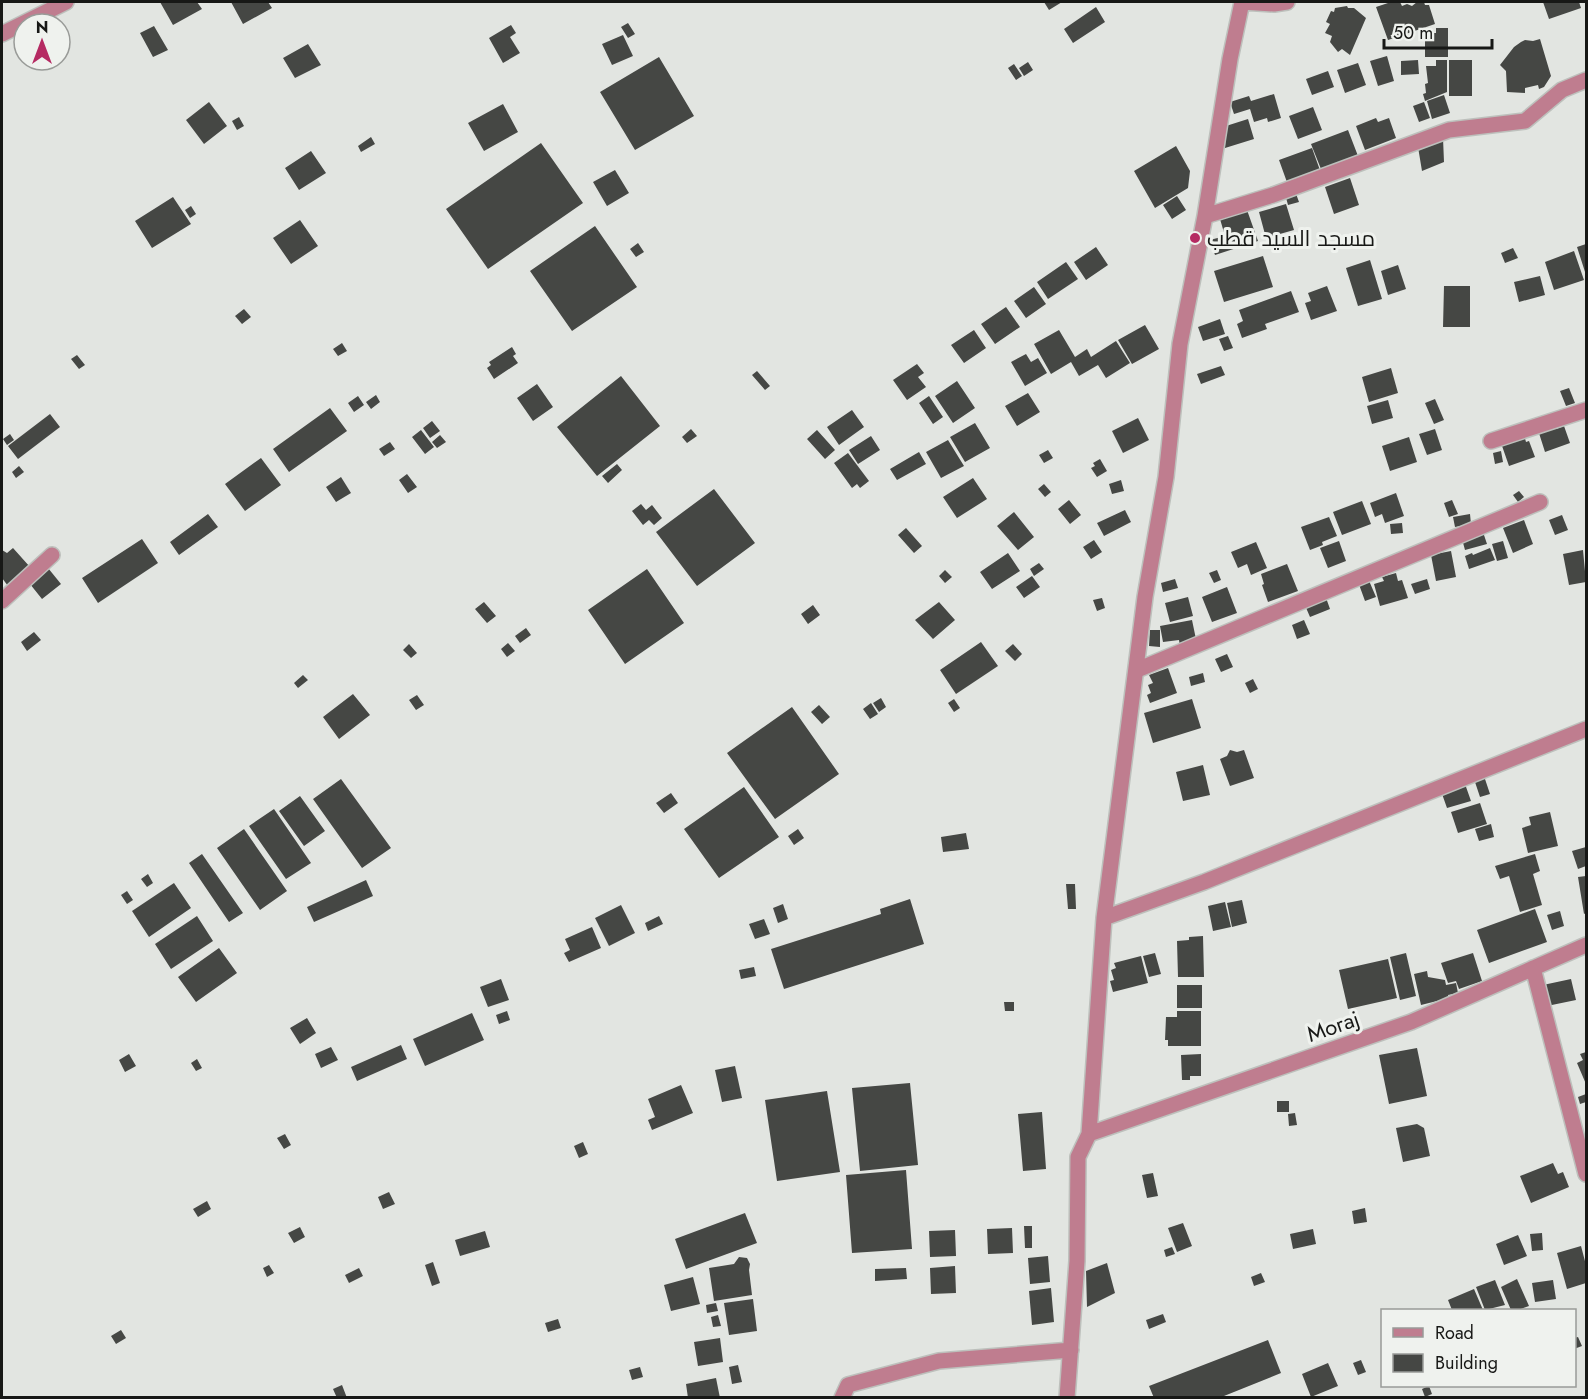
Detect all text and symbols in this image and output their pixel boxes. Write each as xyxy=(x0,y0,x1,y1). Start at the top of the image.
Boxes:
north arrow xyxy=(12,12,72,72)
scale bar xyxy=(1384,12,1492,50)
text: N xyxy=(36,16,48,39)
text: 50 m xyxy=(1393,20,1433,46)
place label: مسجد السيد قطب xyxy=(1207,222,1375,254)
marker: مسجد السيد قطب xyxy=(1188,231,1202,245)
street label: Moraj xyxy=(1303,1002,1363,1050)
legend xyxy=(1381,1309,1576,1387)
text: Road xyxy=(1435,1320,1474,1346)
text: Building xyxy=(1435,1350,1498,1376)

